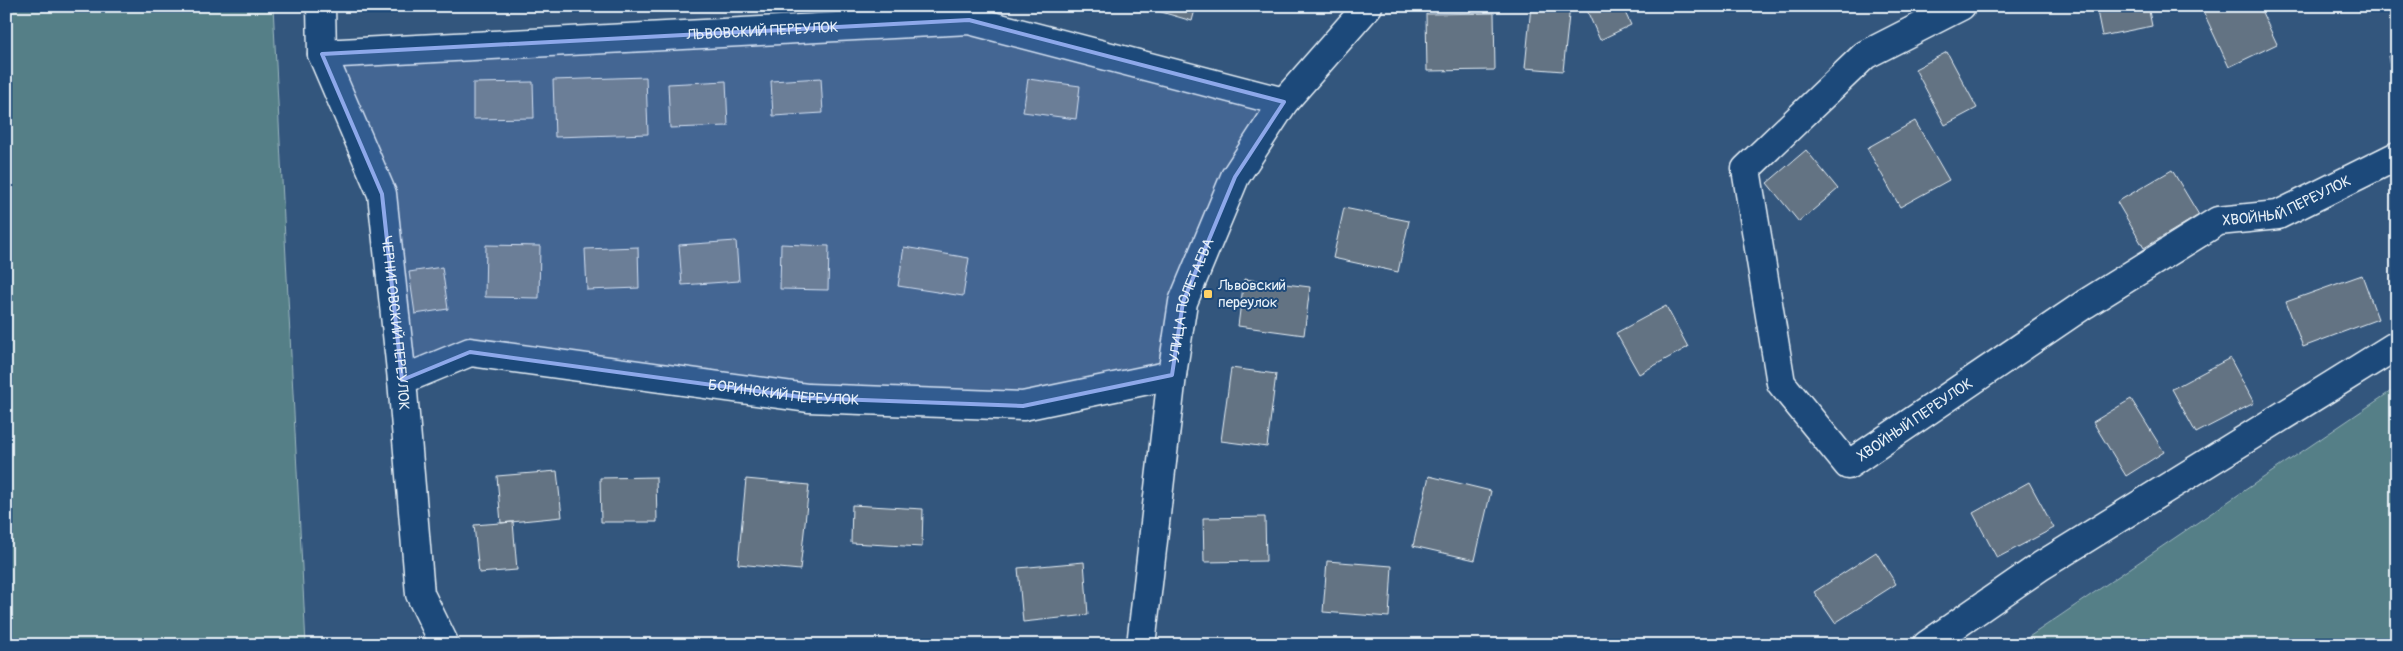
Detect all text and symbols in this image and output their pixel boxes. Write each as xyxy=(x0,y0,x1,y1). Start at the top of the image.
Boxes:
street label: ЛЬВОВСКИЙ ПЕРЕУЛОК xyxy=(685,17,839,44)
street label: ХВОЙНЫЙ ПЕРЕУЛОК xyxy=(2221,171,2354,230)
street label: ЧЕРНИГОВСКИЙ ПЕРЕУЛОК xyxy=(377,235,414,411)
street label: УЛИЦА ПОЛЕТАЕВА xyxy=(1164,235,1218,364)
place label: Львовский переулок xyxy=(1217,276,1286,312)
marker: Львовский переулок xyxy=(1202,288,1214,300)
street label: ХВОЙНЫЙ ПЕРЕУЛОК xyxy=(1853,374,1976,466)
street label: БОРИНСКИЙ ПЕРЕУЛОК xyxy=(707,375,860,409)

